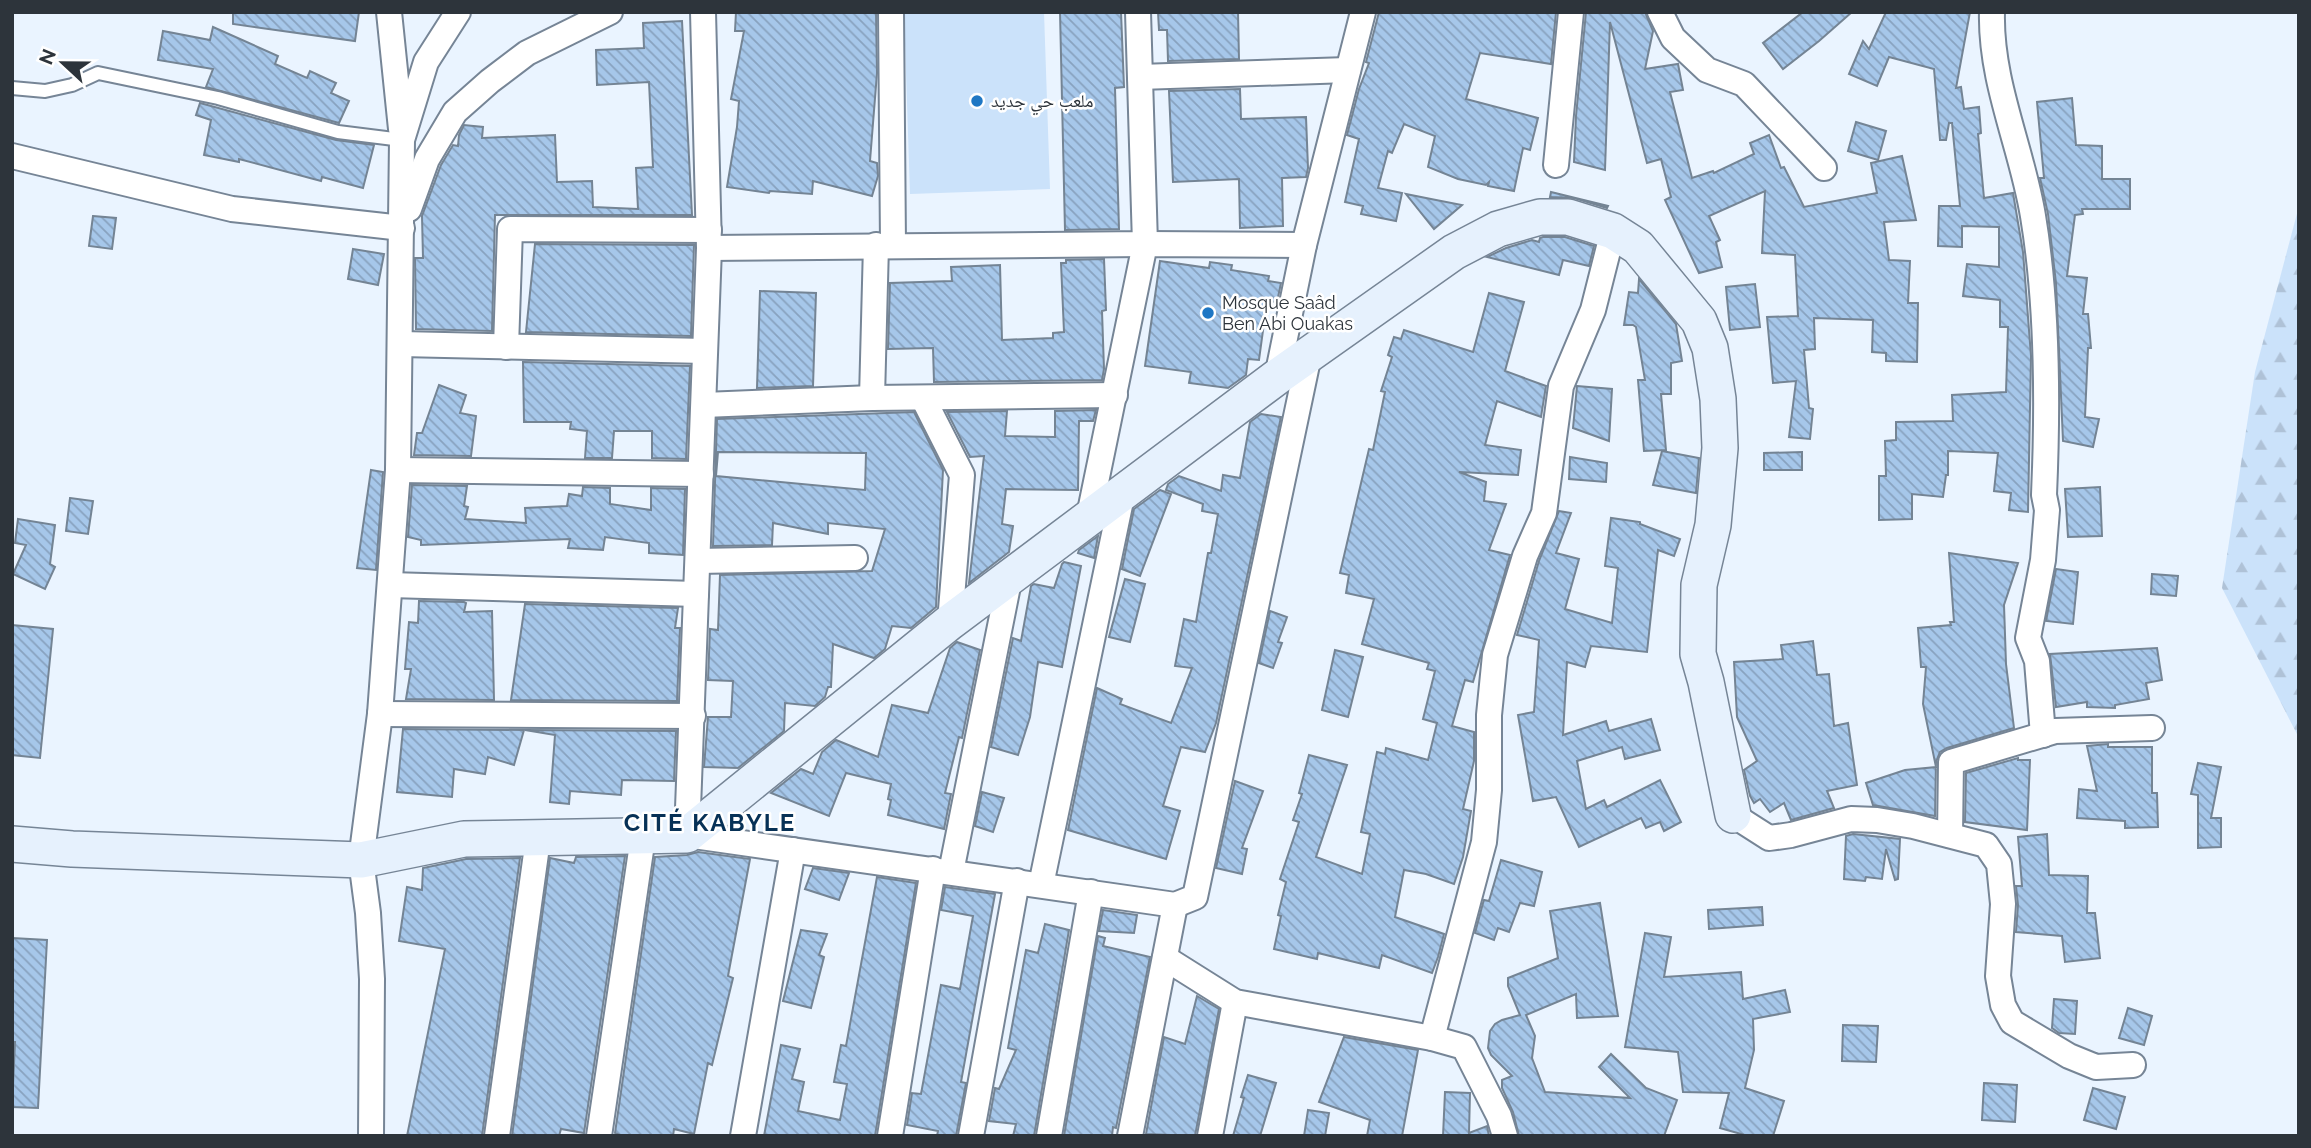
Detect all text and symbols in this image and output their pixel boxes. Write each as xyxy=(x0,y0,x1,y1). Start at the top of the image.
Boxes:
north arrow xyxy=(28,28,98,98)
text: N xyxy=(34,46,60,67)
place label: ملعب حي جديد xyxy=(991,90,1093,116)
marker: ملعب حي جديد xyxy=(969,93,985,109)
place label: Mosque Saâd Ben Abi Ouakas xyxy=(1222,292,1353,334)
marker: Mosque Saâd Ben Abi Ouakas xyxy=(1200,305,1216,321)
district label: CITÉ KABYLE xyxy=(624,808,796,837)

